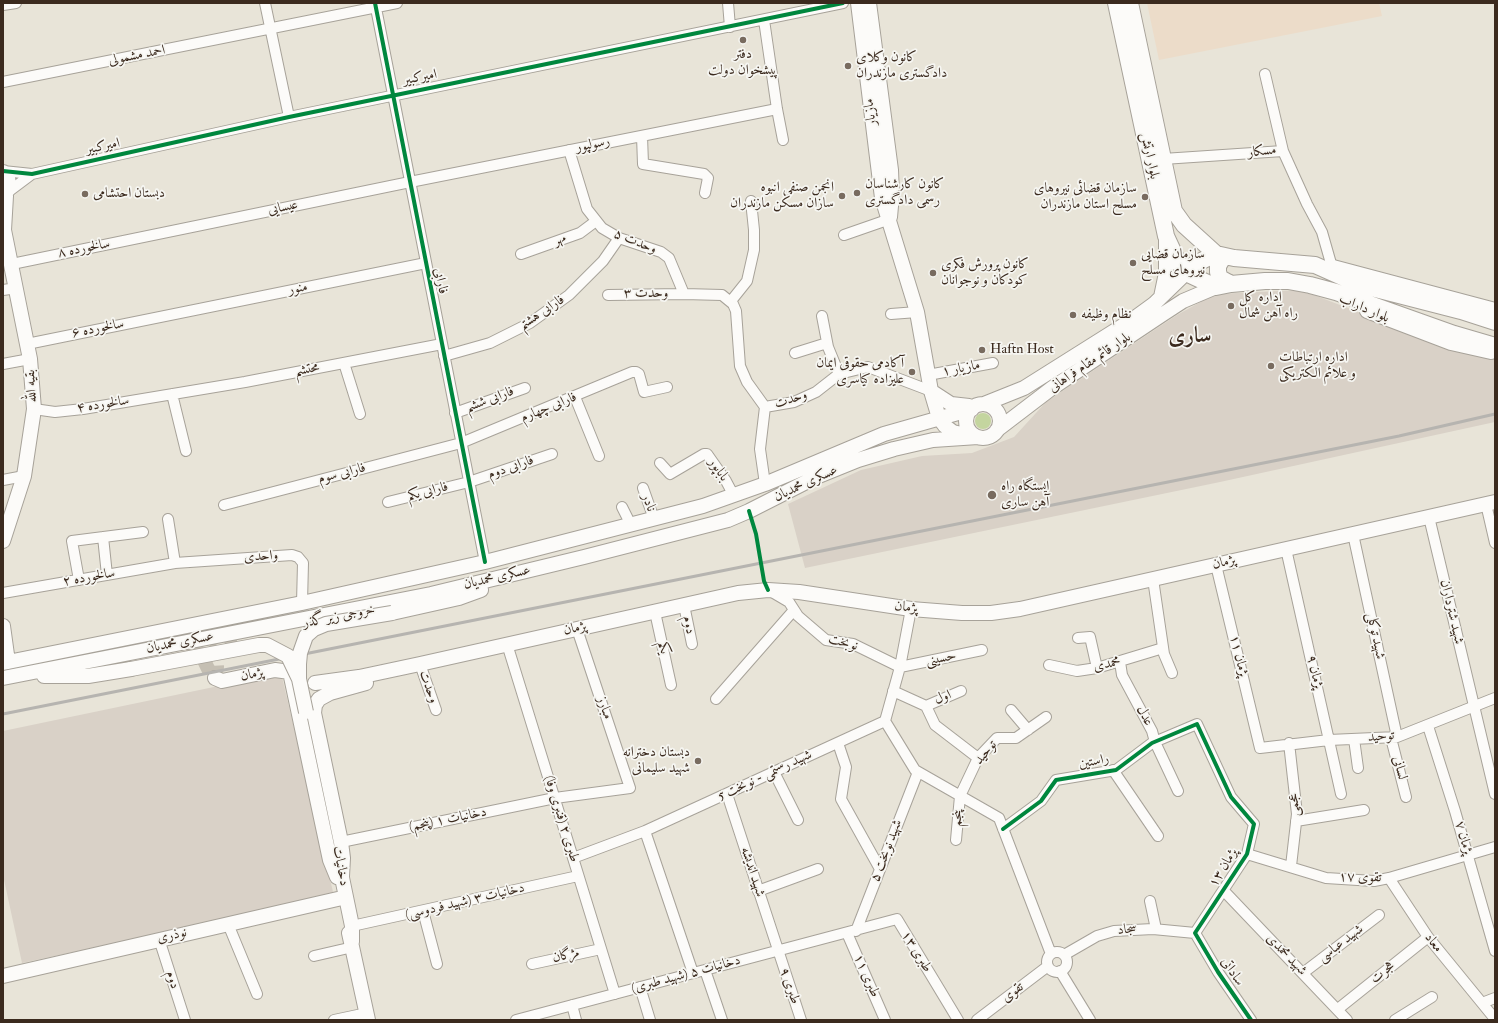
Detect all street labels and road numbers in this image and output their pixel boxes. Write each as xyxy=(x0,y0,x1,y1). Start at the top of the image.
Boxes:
street label: احمد مشمولی xyxy=(107,42,167,70)
street label: امیرکبیر xyxy=(401,66,439,90)
street label: مازیار xyxy=(861,97,881,127)
street label: بلوار ارتش xyxy=(1136,131,1162,181)
street label: رسولپور xyxy=(574,133,612,157)
street label: امیرکبیر xyxy=(84,135,122,159)
street label: مسکار xyxy=(1247,142,1277,162)
street label: عیسایی xyxy=(266,197,300,219)
street label: وحدت ۵ xyxy=(611,226,659,258)
street label: مهر xyxy=(552,230,568,250)
street label: سالخورده ۸ xyxy=(56,236,112,262)
street label: فارابی xyxy=(429,267,451,295)
street label: منور xyxy=(287,279,309,299)
street label: وحدت ۳ xyxy=(624,286,668,302)
street label: بلوار داراب xyxy=(1336,291,1392,327)
street label: فارابی هشتم xyxy=(516,292,568,334)
street label: سالخورده ۶ xyxy=(70,316,126,342)
street label: بلوار قائم مقام فراهانی xyxy=(1046,329,1134,397)
street label: مازیار ۱ xyxy=(940,357,982,381)
street label: محتشم xyxy=(293,359,321,381)
street label: بقیه الله xyxy=(22,369,42,403)
street label: فارابی ششم xyxy=(463,383,517,417)
street label: وحدت xyxy=(772,387,810,413)
street label: فارابی چهارم xyxy=(519,389,579,427)
street label: سالخورده ۴ xyxy=(76,393,130,417)
street label: فارابی دوم xyxy=(486,452,536,484)
street label: باباپور xyxy=(704,455,732,485)
street label: فارابی سوم xyxy=(317,460,367,488)
street label: عسکری محمدیان xyxy=(772,462,840,506)
street label: فارابی یکم xyxy=(406,479,450,505)
street label: نادر xyxy=(637,492,659,514)
street label: واحدی xyxy=(243,547,279,567)
street label: پژمان xyxy=(1211,552,1237,574)
street label: عسکری محمدیان xyxy=(462,562,532,594)
street label: سالخورده ۲ xyxy=(61,565,117,591)
street label: شهید شترداران xyxy=(1435,578,1467,646)
street label: پژمان xyxy=(893,598,919,618)
street label: خروجی زیر گذر xyxy=(302,602,376,632)
street label: شهید توکلی xyxy=(1362,611,1388,661)
street label: دوم xyxy=(678,614,698,636)
street label: پژمان xyxy=(562,618,588,640)
street label: عسکری محمدیان xyxy=(145,628,215,658)
street label: نوبخت xyxy=(826,631,860,655)
street label: پژمان ۱۱ xyxy=(1225,633,1251,679)
street label: یکم xyxy=(653,640,673,656)
street label: حسینی xyxy=(924,648,958,670)
street label: پژمان ۹ xyxy=(1302,653,1326,691)
street label: محمدی xyxy=(1092,654,1122,676)
street label: پژمان xyxy=(239,665,265,685)
street label: وحدت xyxy=(414,668,442,706)
street label: اول xyxy=(932,687,954,709)
street label: مبارز xyxy=(592,694,616,722)
street label: عدل xyxy=(1132,703,1156,729)
street label: توحید xyxy=(1367,727,1395,747)
street label: توحید xyxy=(971,737,1001,769)
street label: شهید رستمی - نوبخت 5 xyxy=(715,747,815,805)
street label: راستین xyxy=(1077,751,1111,773)
street label: لسانی xyxy=(1388,754,1410,782)
street label: طبری ۲ (قنبری وفا) xyxy=(540,774,582,864)
street label: عجمی xyxy=(1286,793,1304,817)
street label: دخانیات ۱ (پنجم) xyxy=(408,804,488,836)
street label: پنجم xyxy=(949,809,967,827)
street label: شهید نوبخت ۵ xyxy=(867,817,907,885)
street label: پژمان ۷ xyxy=(1450,819,1476,857)
street label: دخانیات xyxy=(328,845,352,887)
street label: شهید اندیشه xyxy=(736,845,768,899)
street label: پژمان ۱۳ xyxy=(1206,845,1242,891)
street label: تقوی ۱۷ xyxy=(1338,869,1382,887)
street label: دخانیات ۳ (شهید فردوسی) xyxy=(404,880,526,924)
street label: سجاد xyxy=(1117,921,1137,939)
street label: شهید عباسی xyxy=(1315,921,1367,967)
street label: نوذری xyxy=(155,924,189,948)
street label: طبری ۱۳ xyxy=(897,928,935,976)
street label: معاد xyxy=(1420,930,1446,956)
street label: شهید محمدی xyxy=(1262,931,1310,979)
street label: مژگان xyxy=(551,945,581,967)
street label: دخانیات ۵ (شهید طبری) xyxy=(629,952,743,998)
street label: طبری ۱۱ xyxy=(849,952,883,1000)
street label: ساداتی xyxy=(1217,955,1247,989)
street label: هجرت xyxy=(1367,958,1399,988)
street label: طبری ۹ xyxy=(775,966,803,1006)
street label: دوم xyxy=(161,969,183,991)
street label: تقوی xyxy=(999,979,1027,1007)

